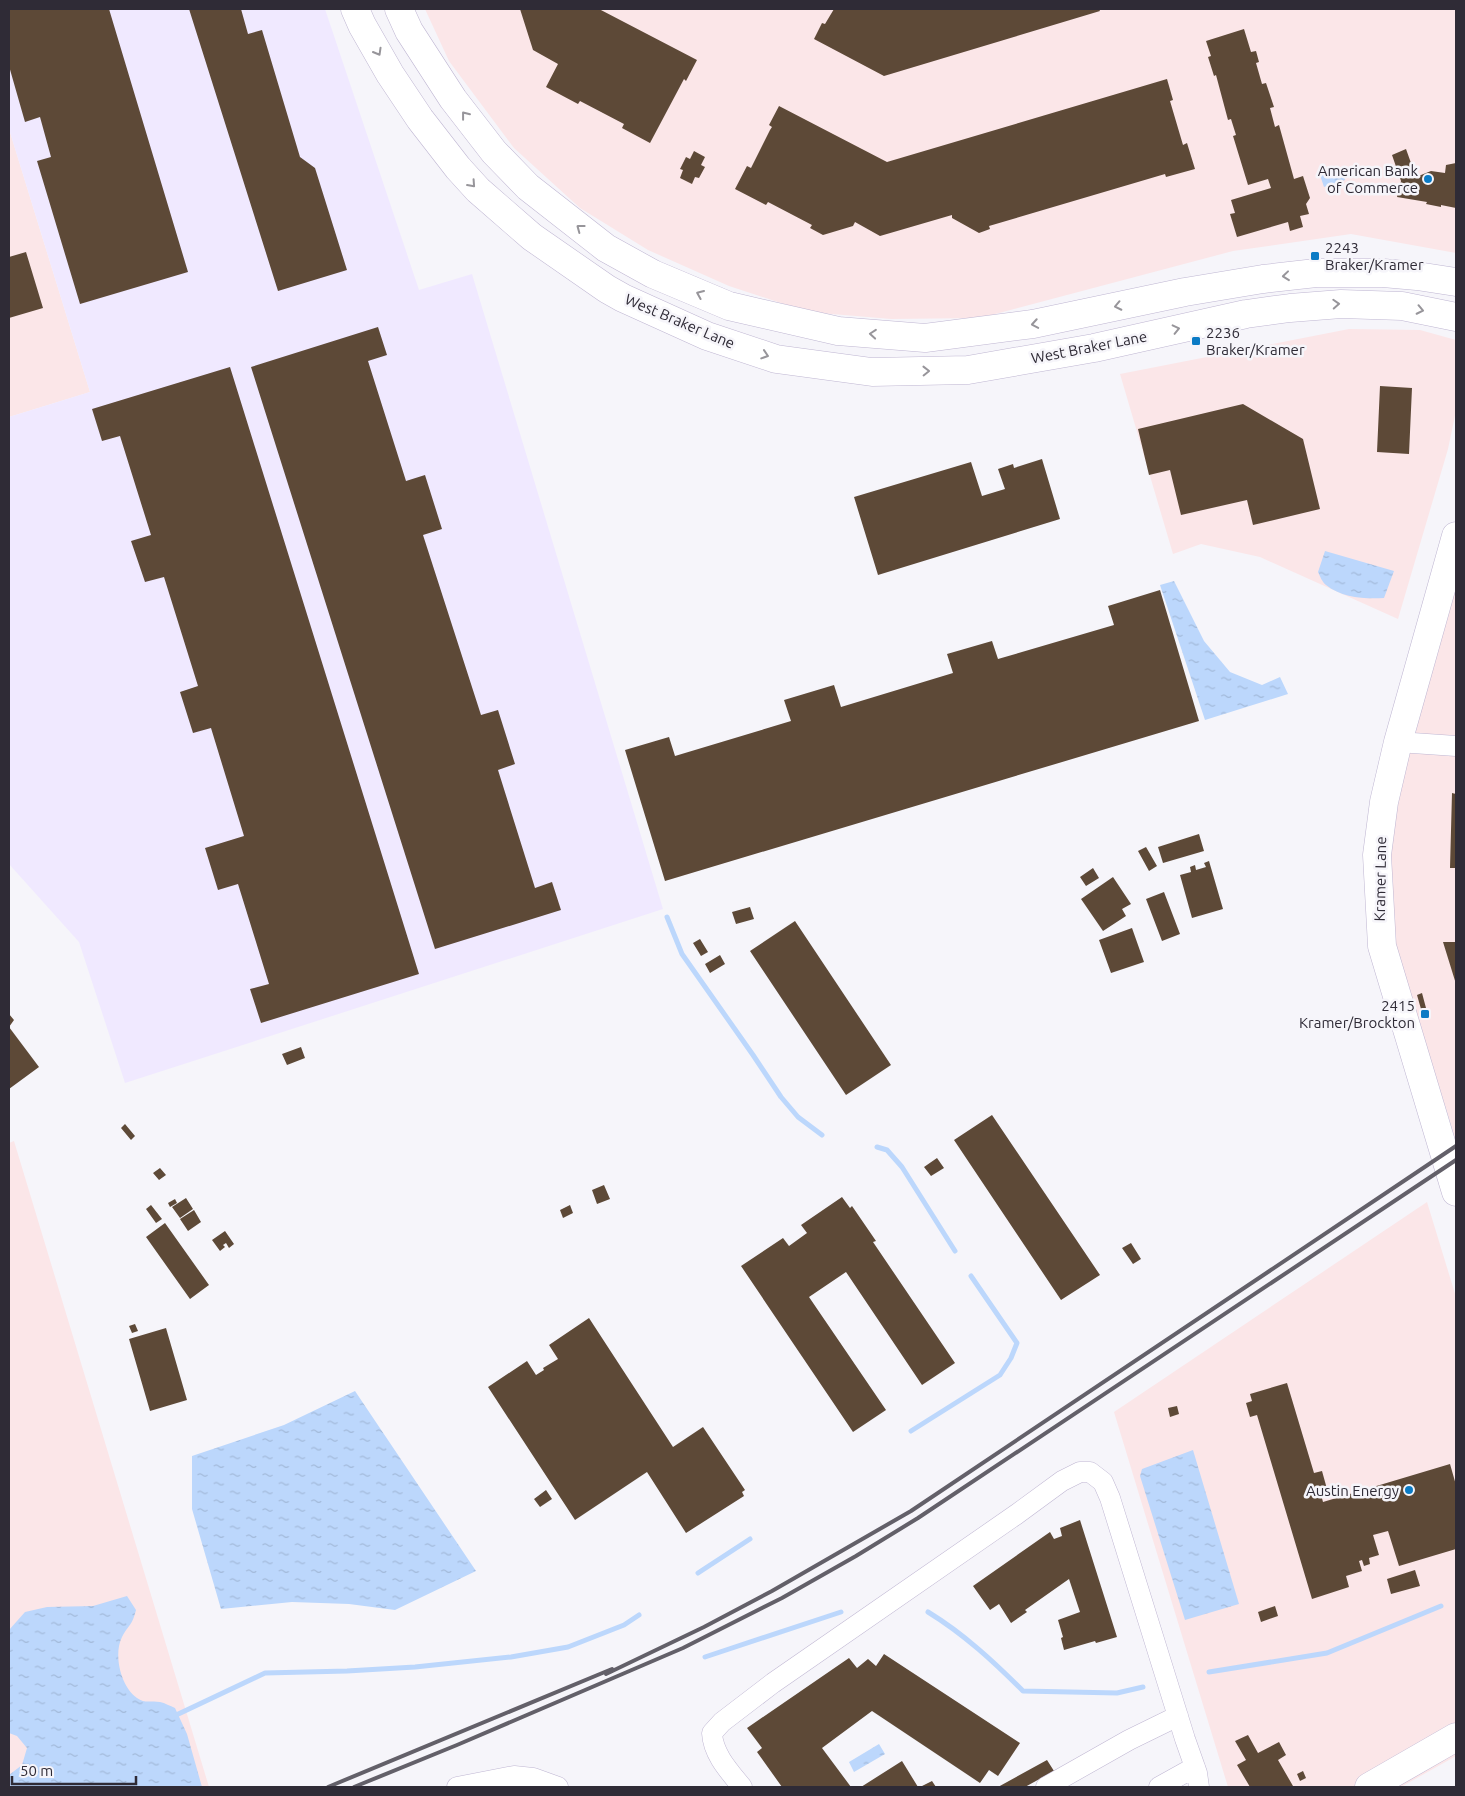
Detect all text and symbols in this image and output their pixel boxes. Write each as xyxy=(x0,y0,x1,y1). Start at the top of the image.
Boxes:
one-way arrow xyxy=(371,46,381,55)
one-way arrow xyxy=(462,111,471,121)
place label: American Bank of Commerce xyxy=(1318,162,1418,196)
marker: American Bank of Commerce xyxy=(1422,173,1434,185)
one-way arrow xyxy=(466,178,475,187)
one-way arrow xyxy=(577,226,586,234)
place label: 2243 Braker/Kramer xyxy=(1325,239,1424,273)
marker: 2243 Braker/Kramer xyxy=(1309,250,1321,262)
one-way arrow xyxy=(1282,270,1290,281)
one-way arrow xyxy=(696,289,705,300)
street label: West Braker Lane xyxy=(623,290,737,352)
one-way arrow xyxy=(1332,299,1340,310)
one-way arrow xyxy=(1114,300,1123,311)
one-way arrow xyxy=(1416,304,1425,314)
one-way arrow xyxy=(1030,318,1039,328)
place label: 2236 Braker/Kramer xyxy=(1206,324,1305,358)
one-way arrow xyxy=(1171,325,1180,335)
street label: West Braker Lane xyxy=(1030,327,1148,367)
one-way arrow xyxy=(869,328,877,339)
marker: 2236 Braker/Kramer xyxy=(1190,335,1202,347)
one-way arrow xyxy=(760,349,768,359)
one-way arrow xyxy=(922,366,930,376)
street label: Kramer Lane xyxy=(1371,836,1389,922)
place label: 2415 Kramer/Brockton xyxy=(1299,997,1415,1031)
marker: 2415 Kramer/Brockton xyxy=(1419,1008,1431,1020)
place label: Austin Energy xyxy=(1306,1482,1399,1499)
marker: Austin Energy xyxy=(1403,1484,1415,1496)
scale bar xyxy=(12,1754,136,1786)
text: 50 m xyxy=(20,1762,53,1779)

